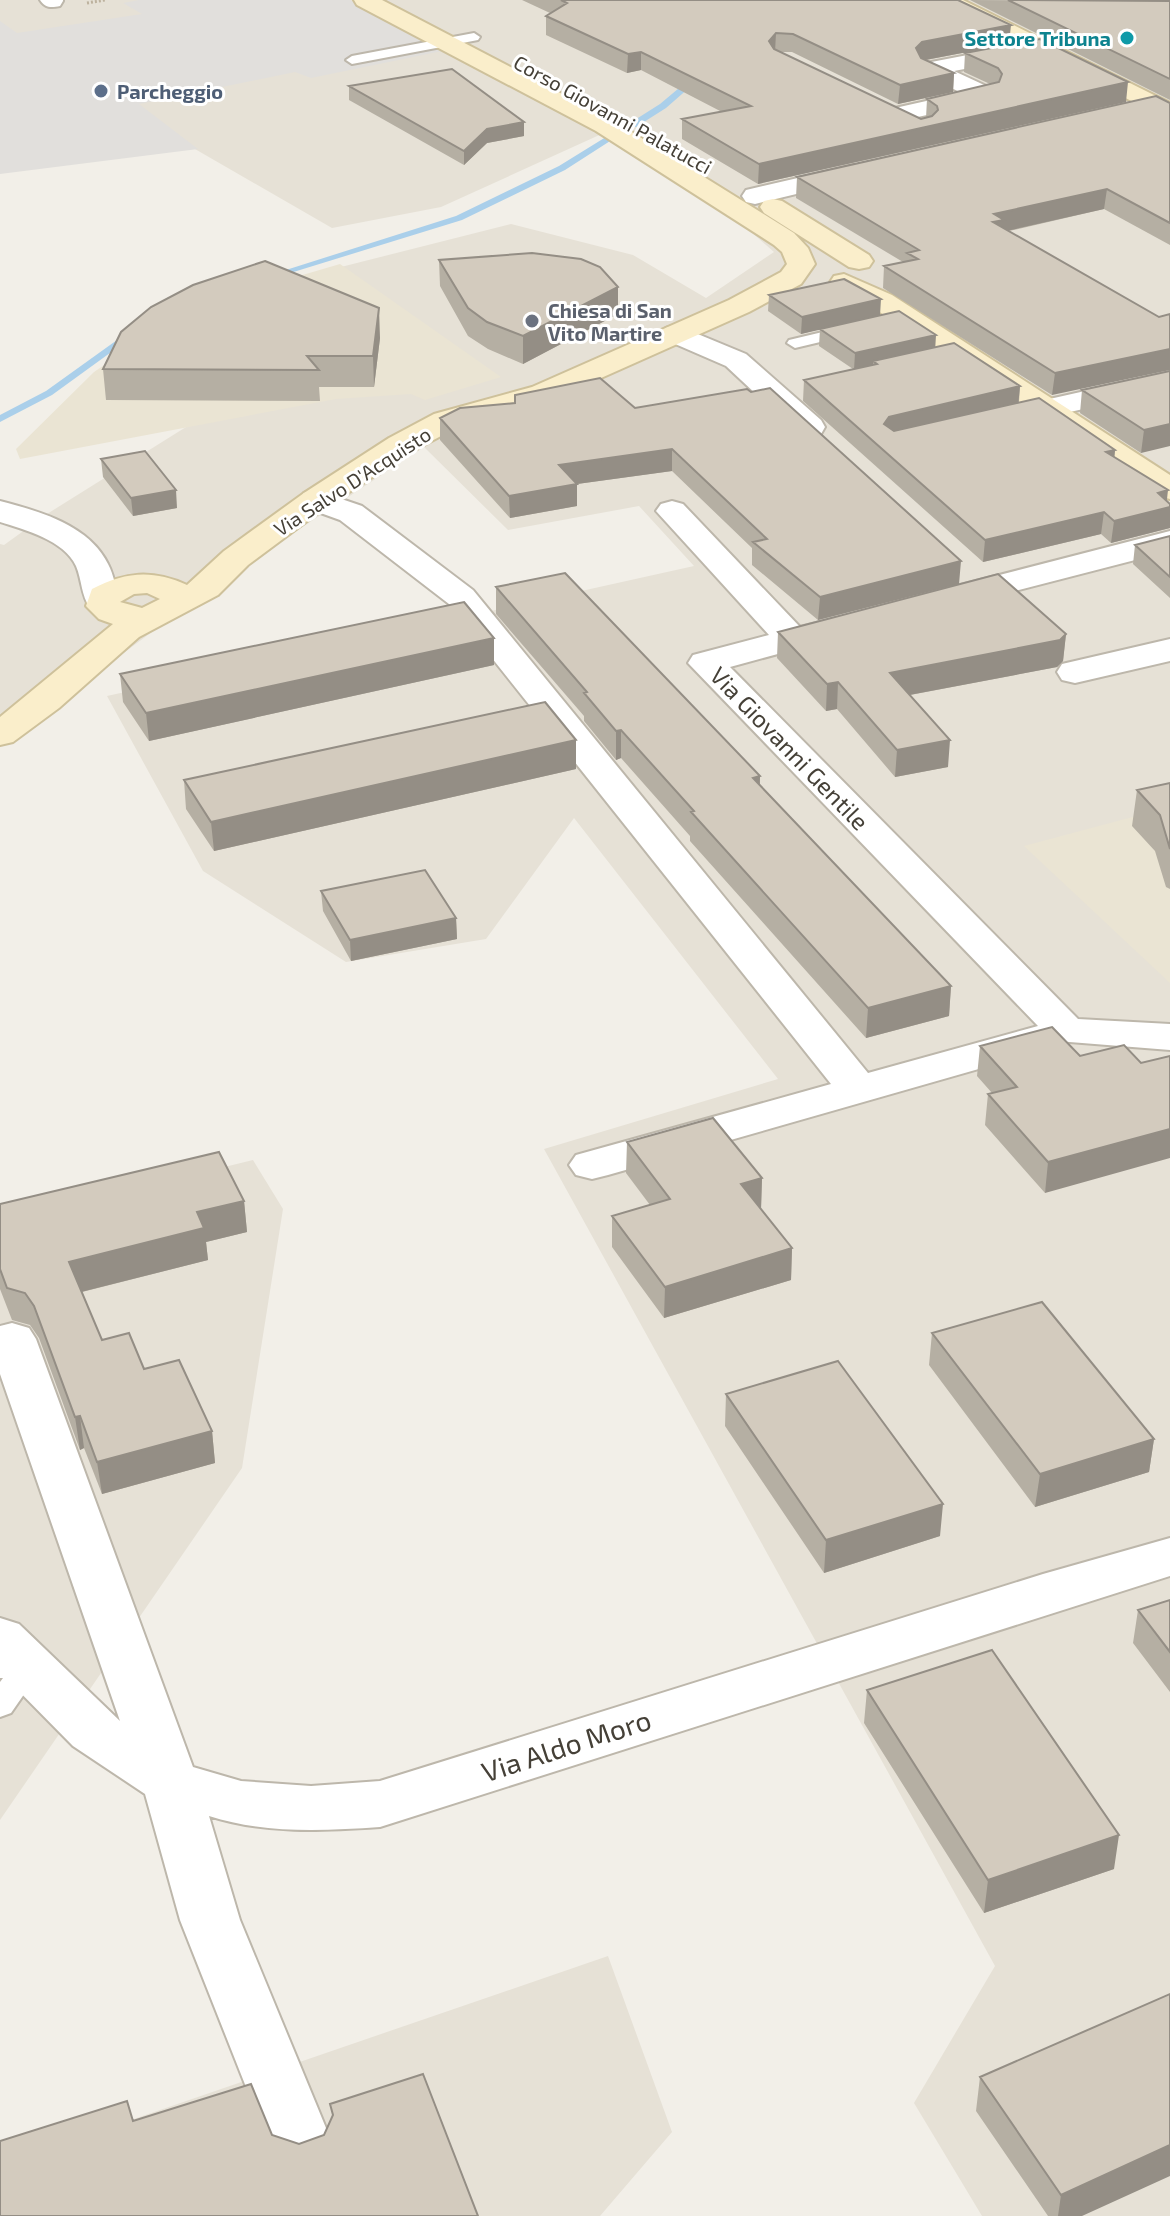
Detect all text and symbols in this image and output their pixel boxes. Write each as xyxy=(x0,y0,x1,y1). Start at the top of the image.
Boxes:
place label: Settore Tribuna xyxy=(965,26,1111,50)
marker: Settore Tribuna xyxy=(1118,29,1136,47)
street label: Corso Giovanni Palatucci xyxy=(510,50,716,178)
place label: Parcheggio xyxy=(117,79,223,103)
marker: Parcheggio xyxy=(92,82,110,100)
place label: Chiesa di San Vito Martire xyxy=(548,298,672,345)
marker: Chiesa di San Vito Martire xyxy=(523,312,541,330)
street label: Via Salvo D'Acquisto xyxy=(269,421,435,541)
street label: Via Giovanni Gentile xyxy=(705,660,875,836)
street label: Via Aldo Moro xyxy=(477,1702,655,1788)

